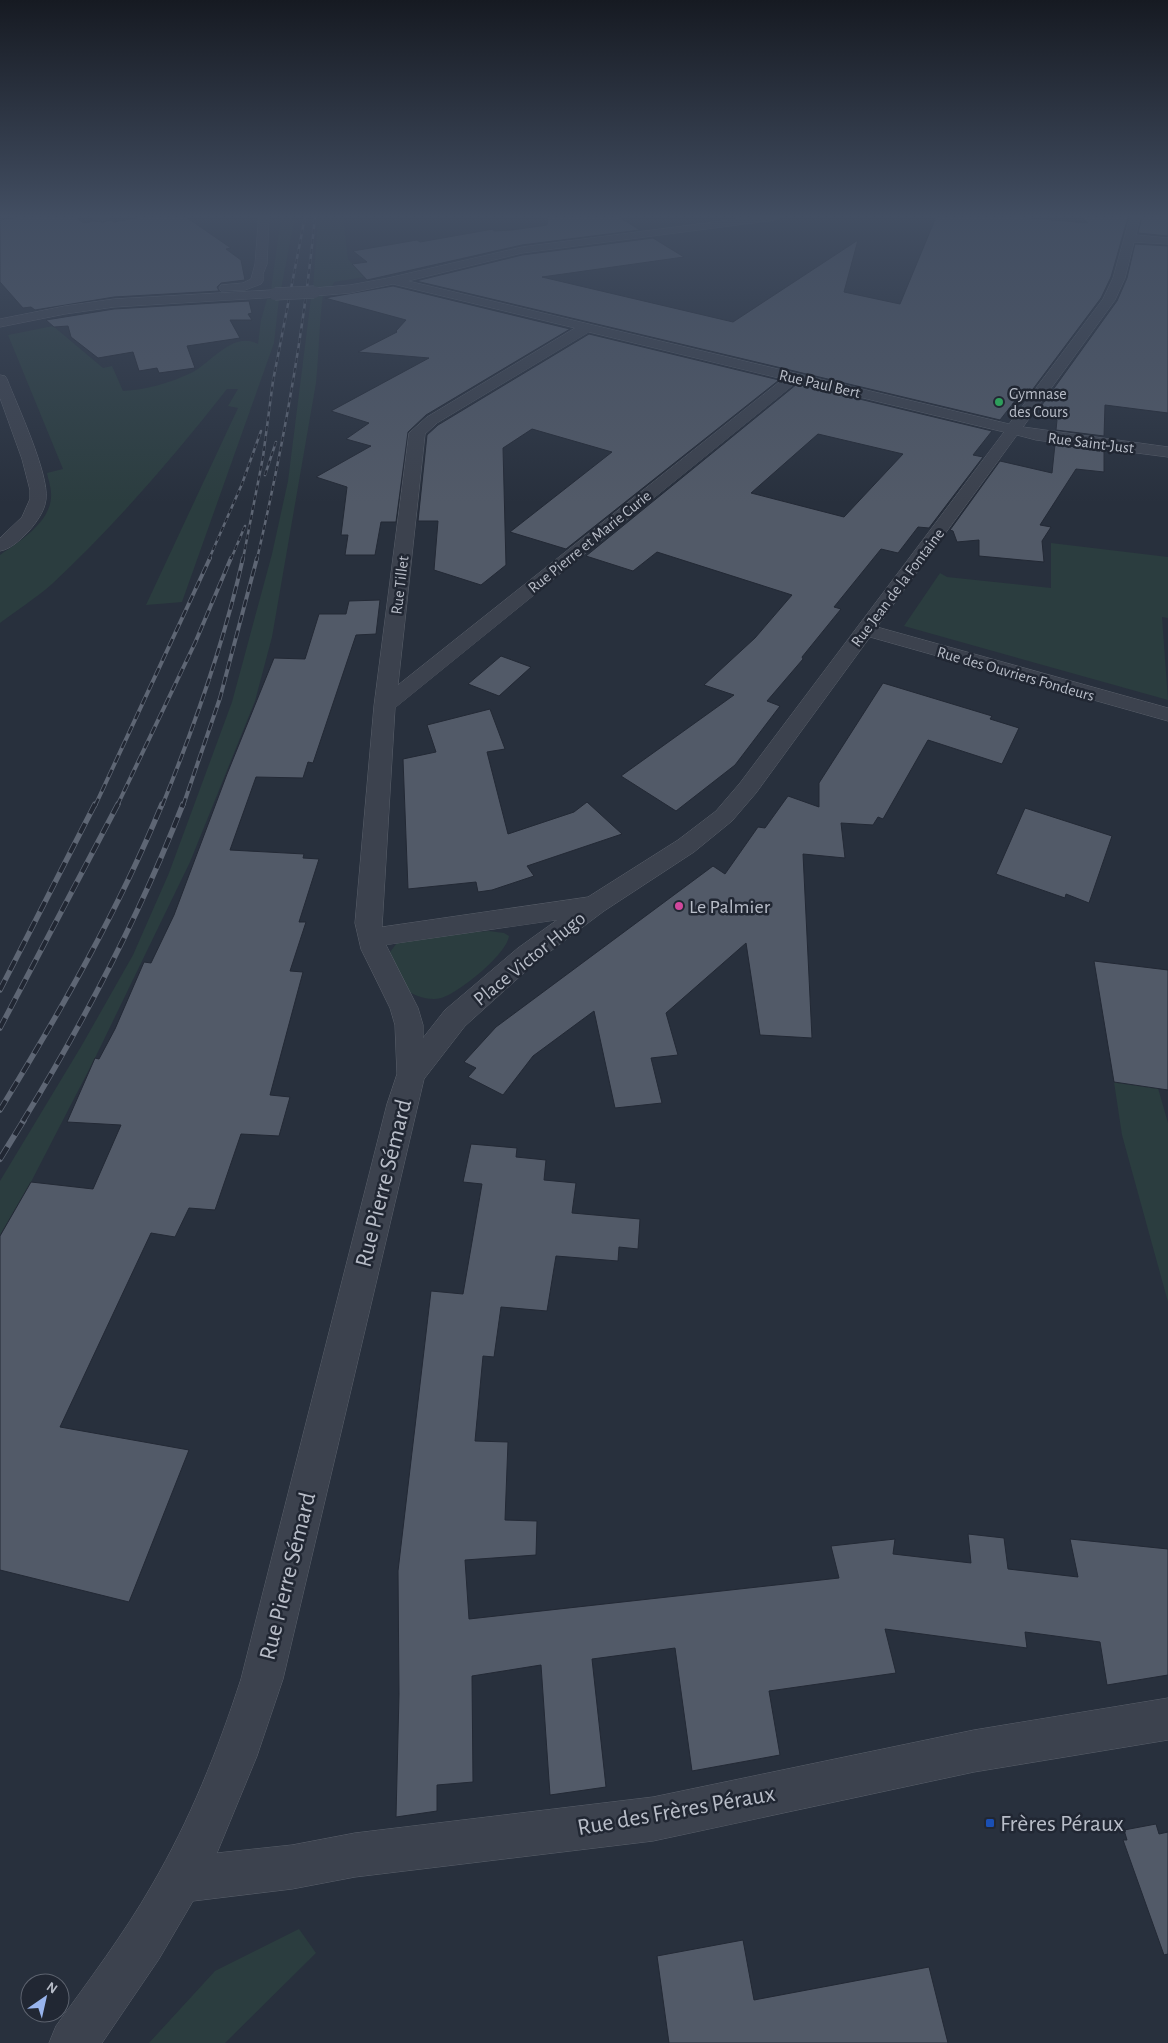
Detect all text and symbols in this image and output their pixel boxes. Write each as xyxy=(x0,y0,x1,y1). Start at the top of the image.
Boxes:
street label: Rue Paul Bert xyxy=(778,367,862,401)
place label: Gymnase des Cours xyxy=(1009,386,1068,420)
marker: Gymnase des Cours xyxy=(993,396,1005,408)
street label: Rue Saint-Just xyxy=(1047,430,1135,456)
street label: Rue Pierre et Marie Curie xyxy=(525,487,654,596)
street label: Rue Jean de la Fontaine xyxy=(848,525,947,650)
street label: Rue Tillet xyxy=(388,555,412,615)
street label: Rue des Ouvriers Fondeurs xyxy=(935,644,1096,704)
place label: Le Palmier xyxy=(689,897,771,917)
marker: Le Palmier xyxy=(673,900,685,912)
street label: Place Victor Hugo xyxy=(470,908,589,1010)
street label: Rue Pierre Sémard xyxy=(352,1097,416,1270)
street label: Rue Pierre Sémard xyxy=(256,1490,320,1663)
street label: Rue des Frères Péraux xyxy=(576,1782,777,1840)
place label: Frères Péraux xyxy=(1000,1812,1124,1836)
marker: Frères Péraux xyxy=(984,1817,996,1829)
north arrow xyxy=(20,1973,70,2023)
text: N xyxy=(44,1980,60,1997)

